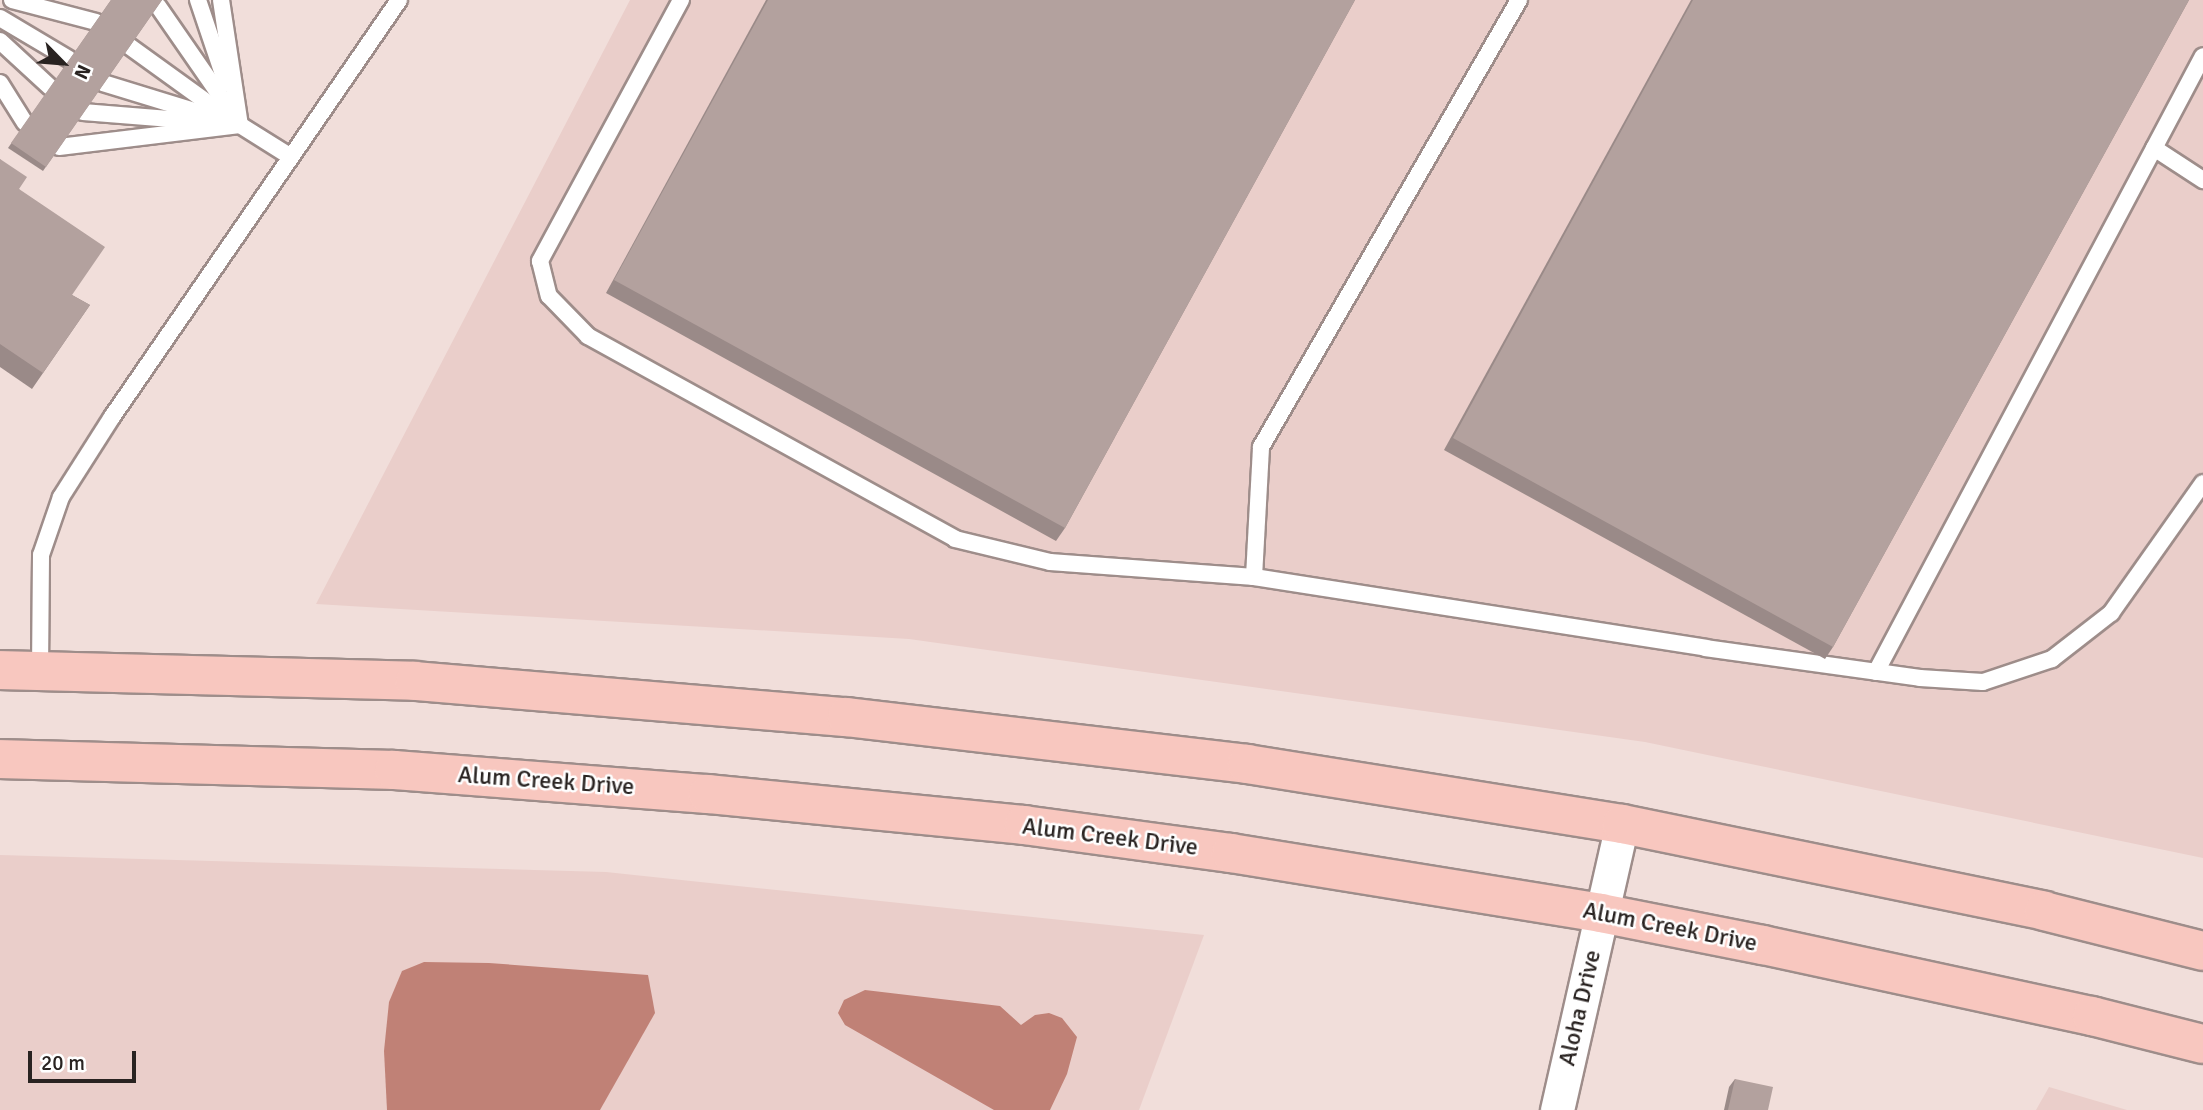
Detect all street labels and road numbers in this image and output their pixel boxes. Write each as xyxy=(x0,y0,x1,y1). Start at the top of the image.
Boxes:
street label: Alum Creek Drive xyxy=(457,760,635,802)
street label: Alum Creek Drive xyxy=(1021,812,1199,862)
street label: Alum Creek Drive xyxy=(1581,896,1759,958)
street label: Aloha Drive xyxy=(1553,947,1607,1069)

